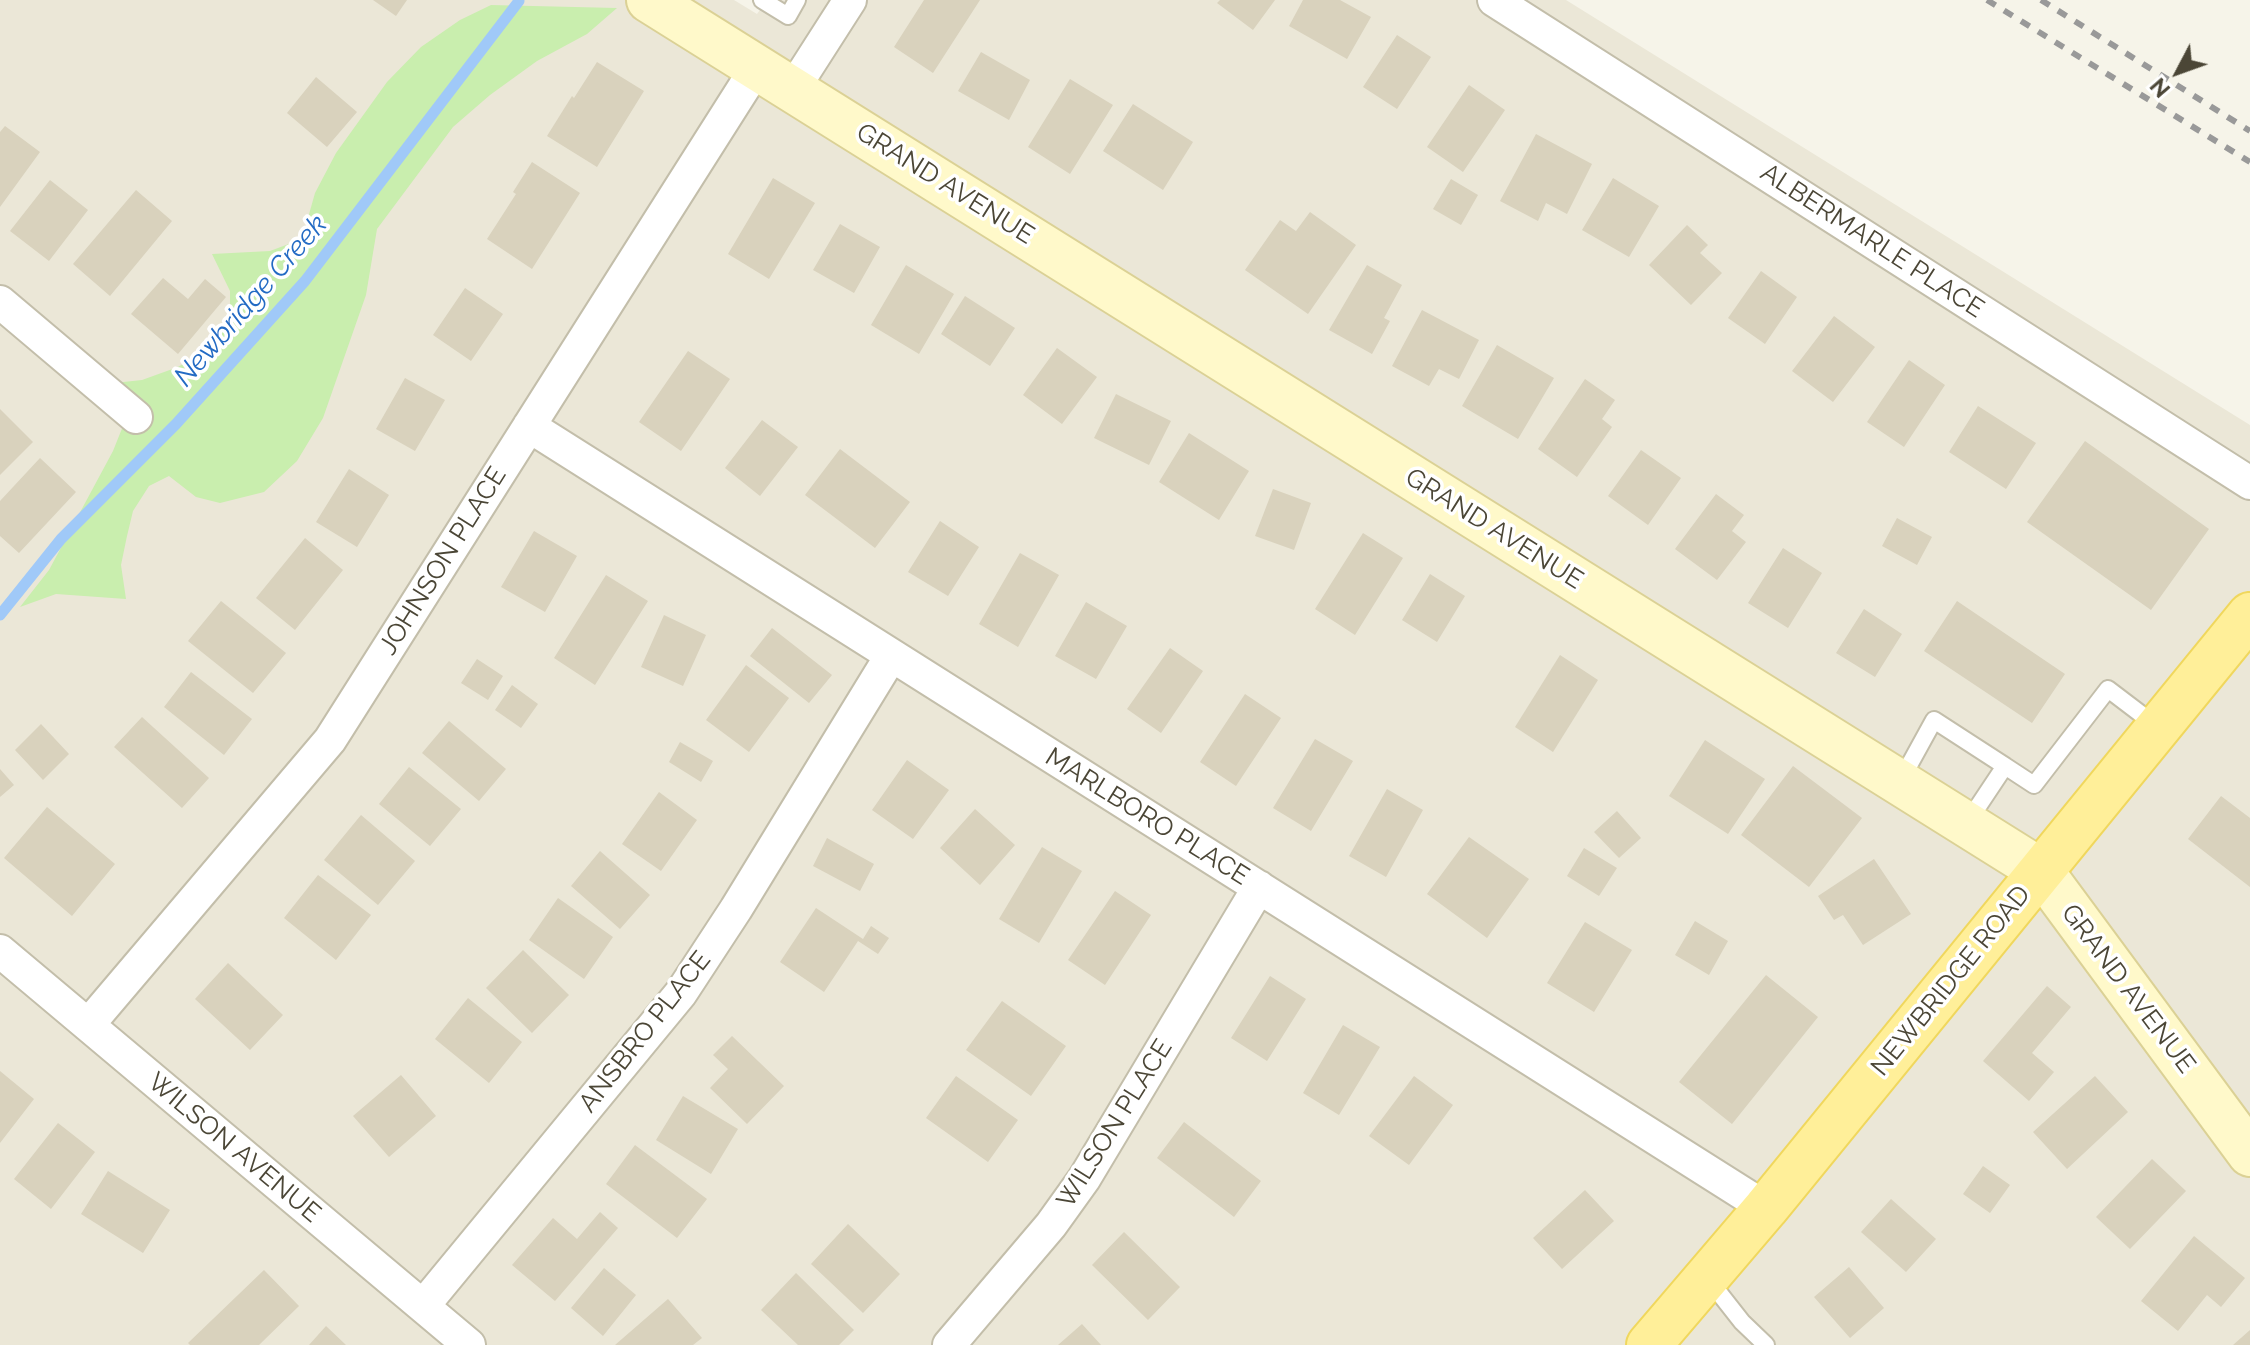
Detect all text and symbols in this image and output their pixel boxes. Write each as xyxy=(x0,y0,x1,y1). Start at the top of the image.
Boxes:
north arrow xyxy=(2138,32,2218,112)
text: N xyxy=(2145,73,2175,103)
street label: GRAND AVENUE xyxy=(850,117,1040,251)
street label: ALBERMARLE PLACE xyxy=(1755,157,1989,325)
water label: Newbridge Creek xyxy=(167,208,335,394)
street label: JOHNSON PLACE xyxy=(373,461,513,661)
street label: GRAND AVENUE xyxy=(1399,462,1589,596)
street label: MARLBORO PLACE xyxy=(1039,742,1255,892)
street label: NEWBRIDGE ROAD xyxy=(1865,880,2037,1082)
street label: GRAND AVENUE xyxy=(2054,898,2202,1080)
street label: ANSBRO PLACE xyxy=(572,945,718,1119)
street label: WILSON PLACE xyxy=(1051,1034,1179,1214)
street label: WILSON AVENUE xyxy=(141,1067,327,1229)

